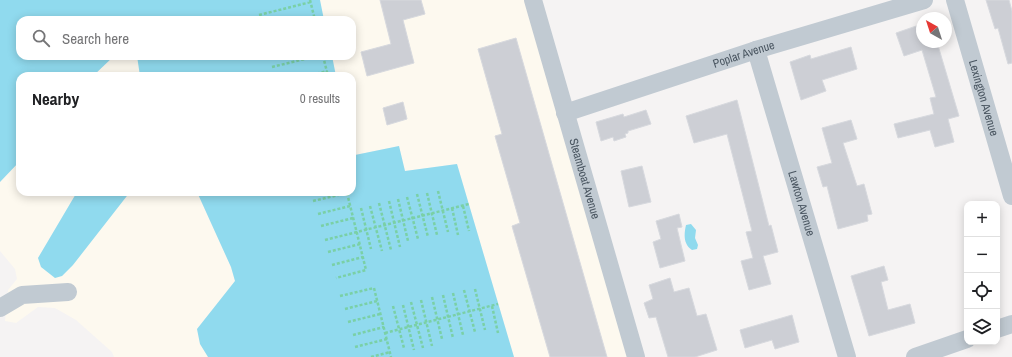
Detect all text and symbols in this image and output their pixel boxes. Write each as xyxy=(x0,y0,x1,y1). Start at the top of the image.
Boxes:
north arrow xyxy=(916,12,952,48)
search box xyxy=(16,16,356,60)
icon: search xyxy=(30,27,52,49)
text: Search here xyxy=(62,28,129,49)
street label: Poplar Avenue xyxy=(711,37,776,72)
street label: Lexington Avenue xyxy=(965,58,1002,138)
text: Nearby xyxy=(32,87,79,110)
text: 0 results xyxy=(300,90,340,107)
street label: Steamboat Avenue xyxy=(565,137,604,221)
street label: Lawton Avenue xyxy=(784,169,819,238)
map controls xyxy=(964,201,1000,345)
button: + xyxy=(964,201,1000,237)
button: − xyxy=(964,237,1000,273)
button: locate xyxy=(964,273,1000,309)
button: layers xyxy=(964,309,1000,345)

